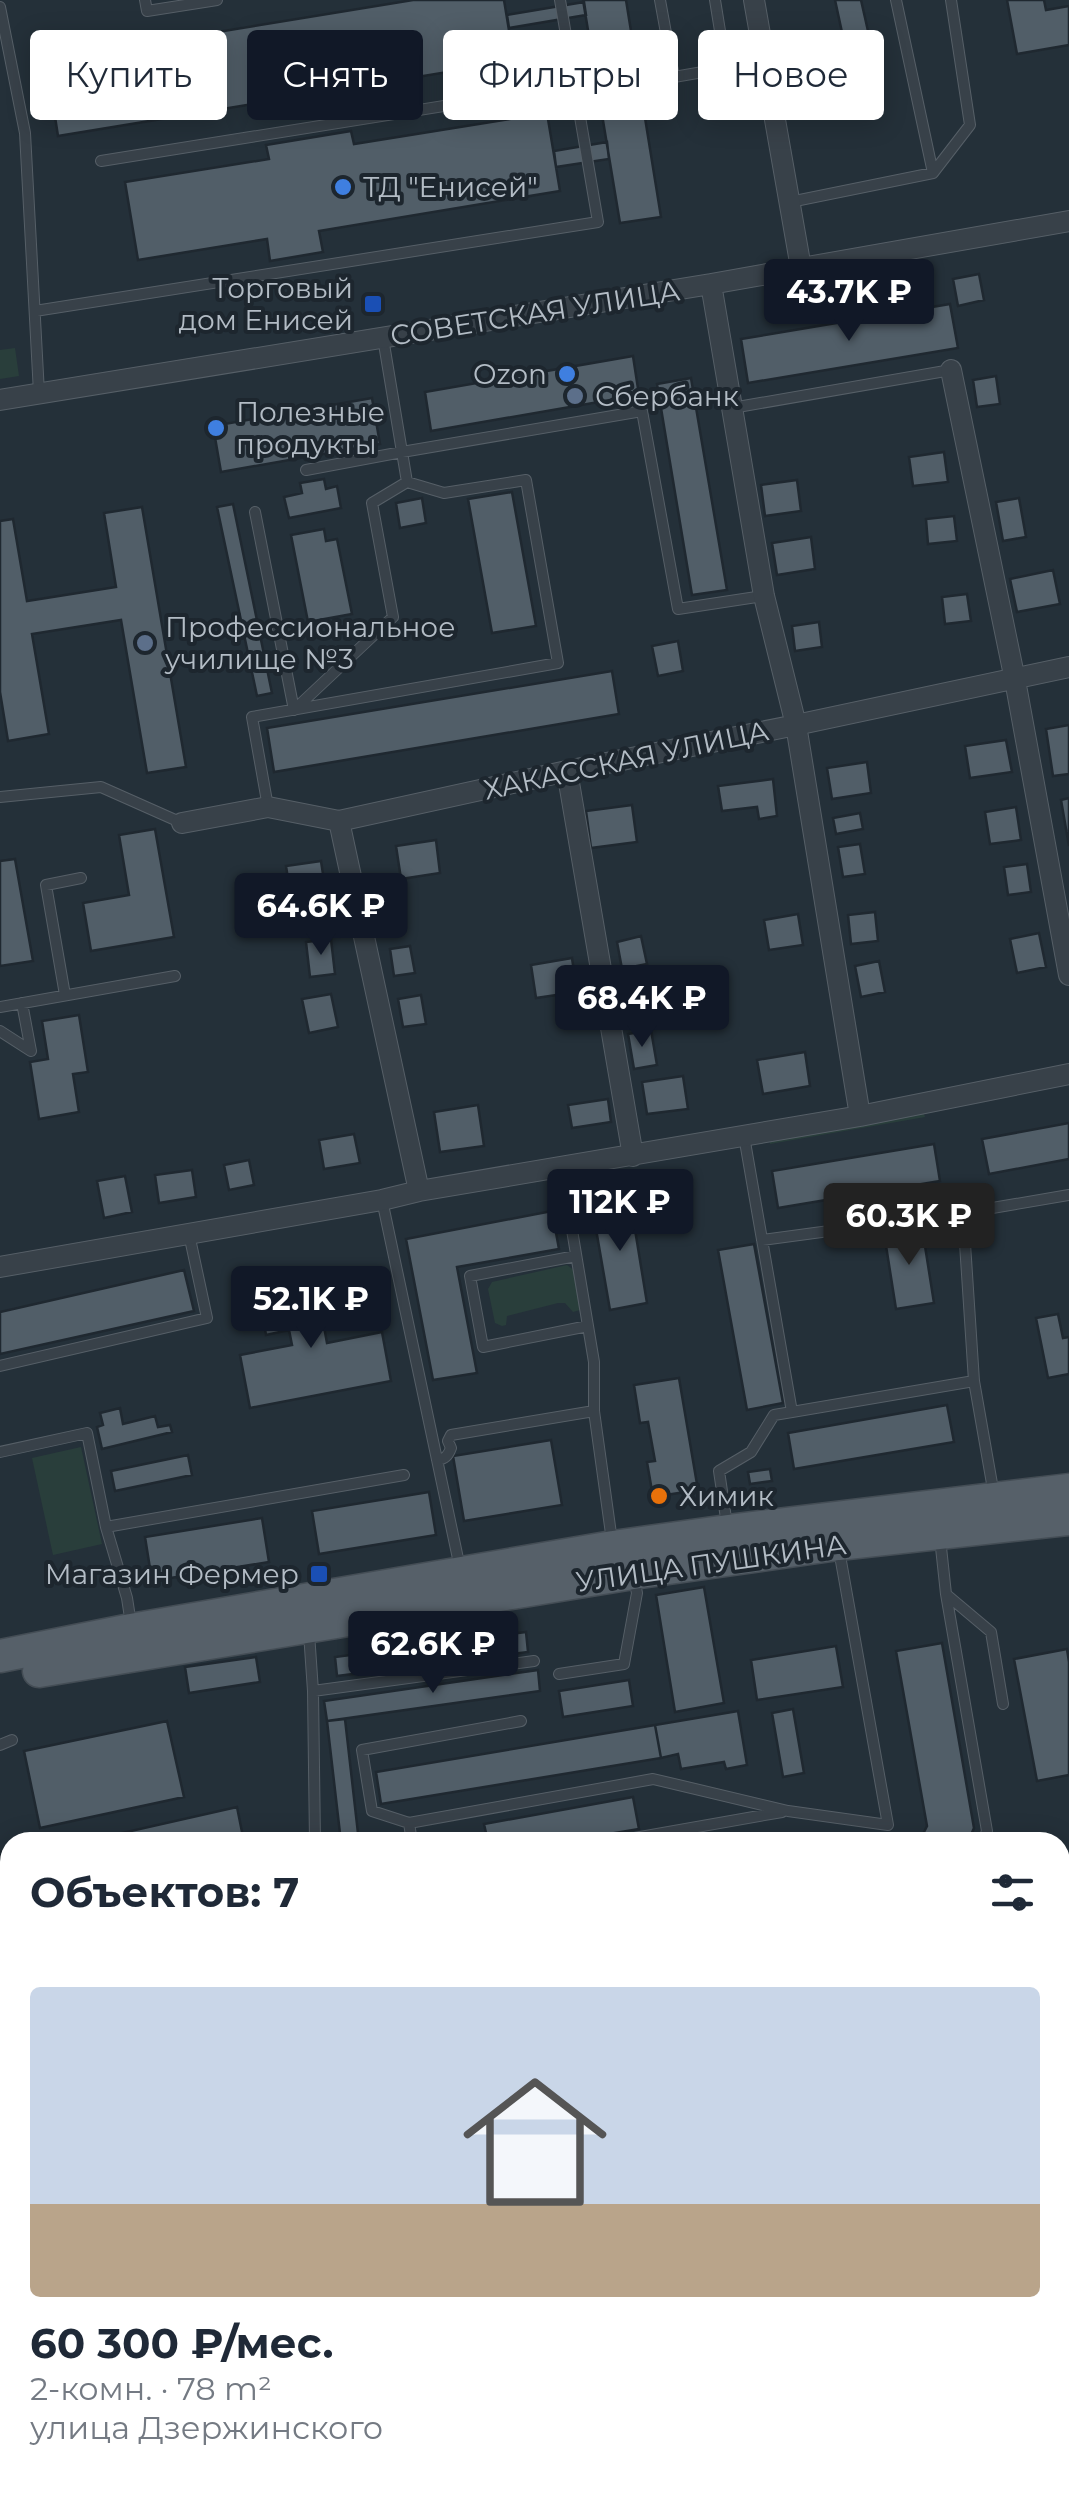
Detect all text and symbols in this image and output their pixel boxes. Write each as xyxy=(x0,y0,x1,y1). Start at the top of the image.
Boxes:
chip: Купить xyxy=(30,30,227,120)
chip: Снять xyxy=(247,30,423,120)
chip: Фильтры xyxy=(443,30,678,120)
chip: Новое xyxy=(698,30,884,120)
place label: ТД "Енисей" xyxy=(363,170,538,204)
marker: ТД "Енисей" xyxy=(332,176,354,198)
pin: 43.7K ₽ xyxy=(757,259,941,344)
place label: Торговый дом Енисей xyxy=(179,271,353,337)
text: 43.7K ₽ xyxy=(786,272,912,311)
street label: СОВЕТСКАЯ УЛИЦА xyxy=(388,273,682,353)
marker: Торговый дом Енисей xyxy=(362,293,384,315)
place label: Ozon xyxy=(473,357,547,391)
marker: Ozon xyxy=(556,363,578,385)
place label: Сбербанк xyxy=(595,379,739,413)
marker: Сбербанк xyxy=(564,385,586,407)
place label: Полезные продукты xyxy=(236,395,385,461)
marker: Полезные продукты xyxy=(205,417,227,439)
place label: Профессиональное училище №3 xyxy=(164,610,455,676)
marker: Профессиональное училище №3 xyxy=(134,632,156,654)
street label: ХАКАССКАЯ УЛИЦА xyxy=(480,713,772,807)
pin: 64.6K ₽ xyxy=(229,873,413,958)
text: 64.6K ₽ xyxy=(257,886,386,925)
pin: 68.4K ₽ xyxy=(550,965,734,1050)
text: 68.4K ₽ xyxy=(577,978,707,1017)
pin: 112K ₽ xyxy=(539,1169,701,1254)
text: 112K ₽ xyxy=(569,1182,671,1221)
pin: 60.3K ₽ xyxy=(817,1183,1001,1268)
text: 60.3K ₽ xyxy=(846,1196,972,1235)
pin: 52.1K ₽ xyxy=(219,1266,403,1351)
text: 52.1K ₽ xyxy=(253,1279,369,1318)
place label: Химик xyxy=(679,1479,774,1513)
marker: Химик xyxy=(648,1485,670,1507)
street label: УЛИЦА ПУШКИНА xyxy=(574,1527,848,1599)
place label: Магазин Фермер xyxy=(45,1557,299,1591)
marker: Магазин Фермер xyxy=(308,1563,330,1585)
pin: 62.6K ₽ xyxy=(341,1611,525,1696)
text: 62.6K ₽ xyxy=(370,1624,496,1663)
icon: filters xyxy=(985,1865,1040,1920)
text: Объектов: 7 xyxy=(30,1866,299,1918)
icon: home xyxy=(445,2052,625,2232)
text: 60 300 ₽/мес. xyxy=(30,2317,333,2369)
text: 2-комн. · 78 m² xyxy=(30,2369,272,2408)
text: улица Дзержинского xyxy=(30,2408,383,2447)

